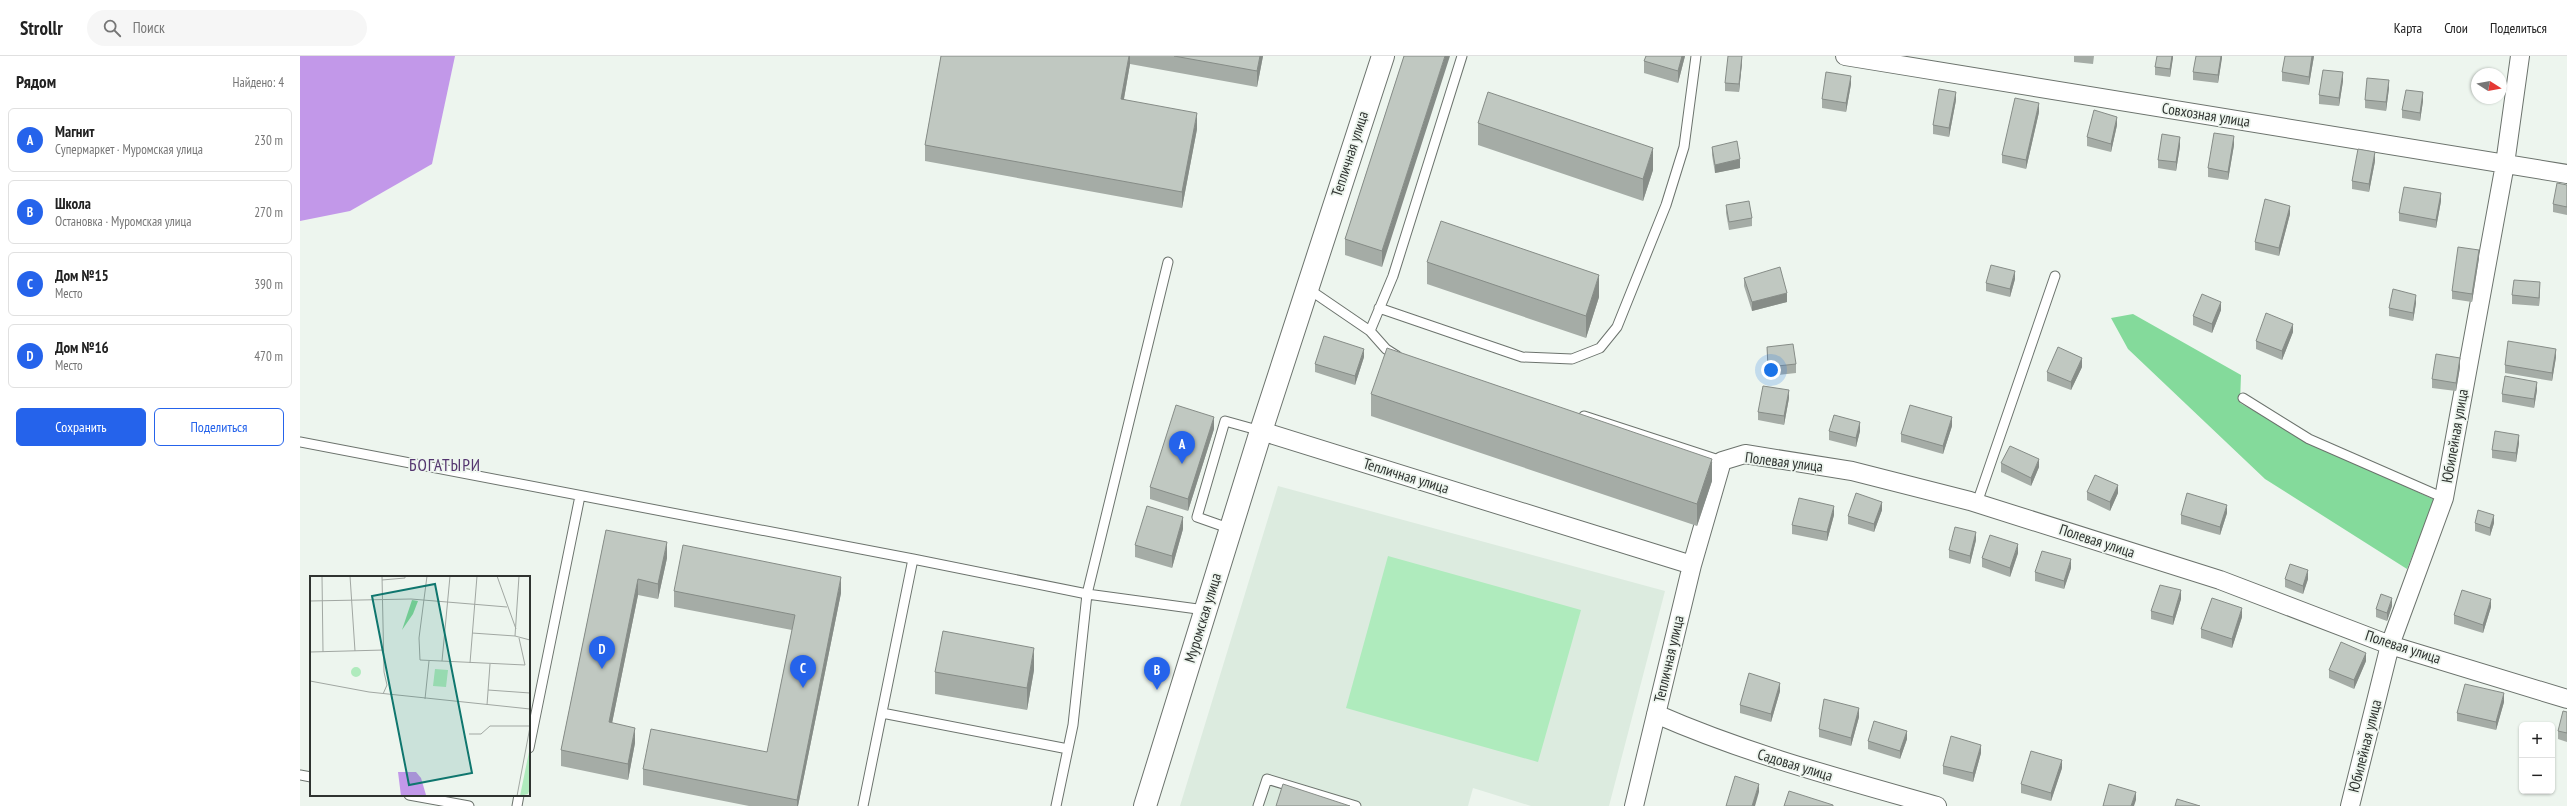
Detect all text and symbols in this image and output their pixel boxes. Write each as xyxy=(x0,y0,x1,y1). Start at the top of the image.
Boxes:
search box xyxy=(87,10,367,46)
text: Strollr xyxy=(20,16,63,40)
icon: search xyxy=(101,17,123,39)
text: Поиск xyxy=(133,18,165,37)
text: Карта xyxy=(2394,19,2422,37)
text: Слои xyxy=(2444,19,2468,37)
text: Поделиться xyxy=(2490,19,2547,37)
north arrow xyxy=(2471,68,2507,104)
text: Рядом xyxy=(16,71,56,93)
text: Найдено: 4 xyxy=(233,74,284,91)
street label: Совхозная улица xyxy=(2161,98,2251,131)
street label: Тепличная улица xyxy=(1327,109,1372,199)
text: Магнит xyxy=(55,122,94,141)
text: A xyxy=(27,132,33,149)
text: 230 m xyxy=(254,132,283,149)
text: Супермаркет · Муромская улица xyxy=(55,141,203,158)
text: Школа xyxy=(55,194,91,213)
text: B xyxy=(27,204,33,221)
text: 270 m xyxy=(254,204,283,221)
text: Остановка · Муромская улица xyxy=(55,213,191,230)
text: Дом №15 xyxy=(55,266,109,285)
text: C xyxy=(27,276,33,293)
text: 390 m xyxy=(254,276,283,293)
text: Место xyxy=(55,285,83,302)
text: Дом №16 xyxy=(55,338,109,357)
text: D xyxy=(27,348,33,365)
text: 470 m xyxy=(254,348,283,365)
text: Место xyxy=(55,357,83,374)
your location xyxy=(1761,360,1781,380)
street label: Юбилейная улица xyxy=(2437,388,2472,484)
button: Сохранить xyxy=(16,408,146,446)
button: Поделиться xyxy=(154,408,284,446)
pin: A xyxy=(1169,431,1195,464)
street label: Полевая улица xyxy=(1744,447,1824,476)
street label: Тепличная улица xyxy=(1361,453,1451,498)
district label: БОГАТЫРИ xyxy=(409,454,481,476)
street label: Полевая улица xyxy=(2057,519,2137,562)
street label: Муромская улица xyxy=(1180,571,1225,665)
inset map xyxy=(310,576,530,796)
street label: Тепличная улица xyxy=(1649,614,1688,704)
street label: Полевая улица xyxy=(2363,625,2443,668)
pin: D xyxy=(589,636,615,669)
pin: C xyxy=(790,655,816,688)
pin: B xyxy=(1144,657,1170,690)
street label: Юбилейная улица xyxy=(2344,698,2385,794)
map controls xyxy=(2519,722,2555,794)
button: + xyxy=(2519,722,2555,758)
street label: Садовая улица xyxy=(1755,744,1835,785)
button: − xyxy=(2519,758,2555,794)

